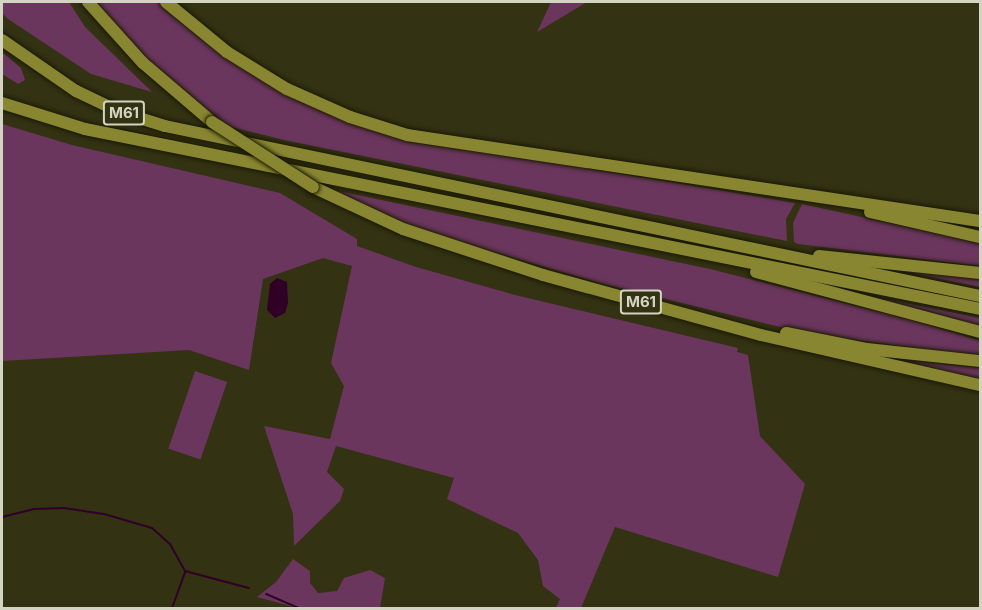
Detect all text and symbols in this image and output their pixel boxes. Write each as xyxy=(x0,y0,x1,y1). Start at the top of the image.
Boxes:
road number: M61 xyxy=(102,101,146,125)
road number: M61 xyxy=(618,290,664,314)

